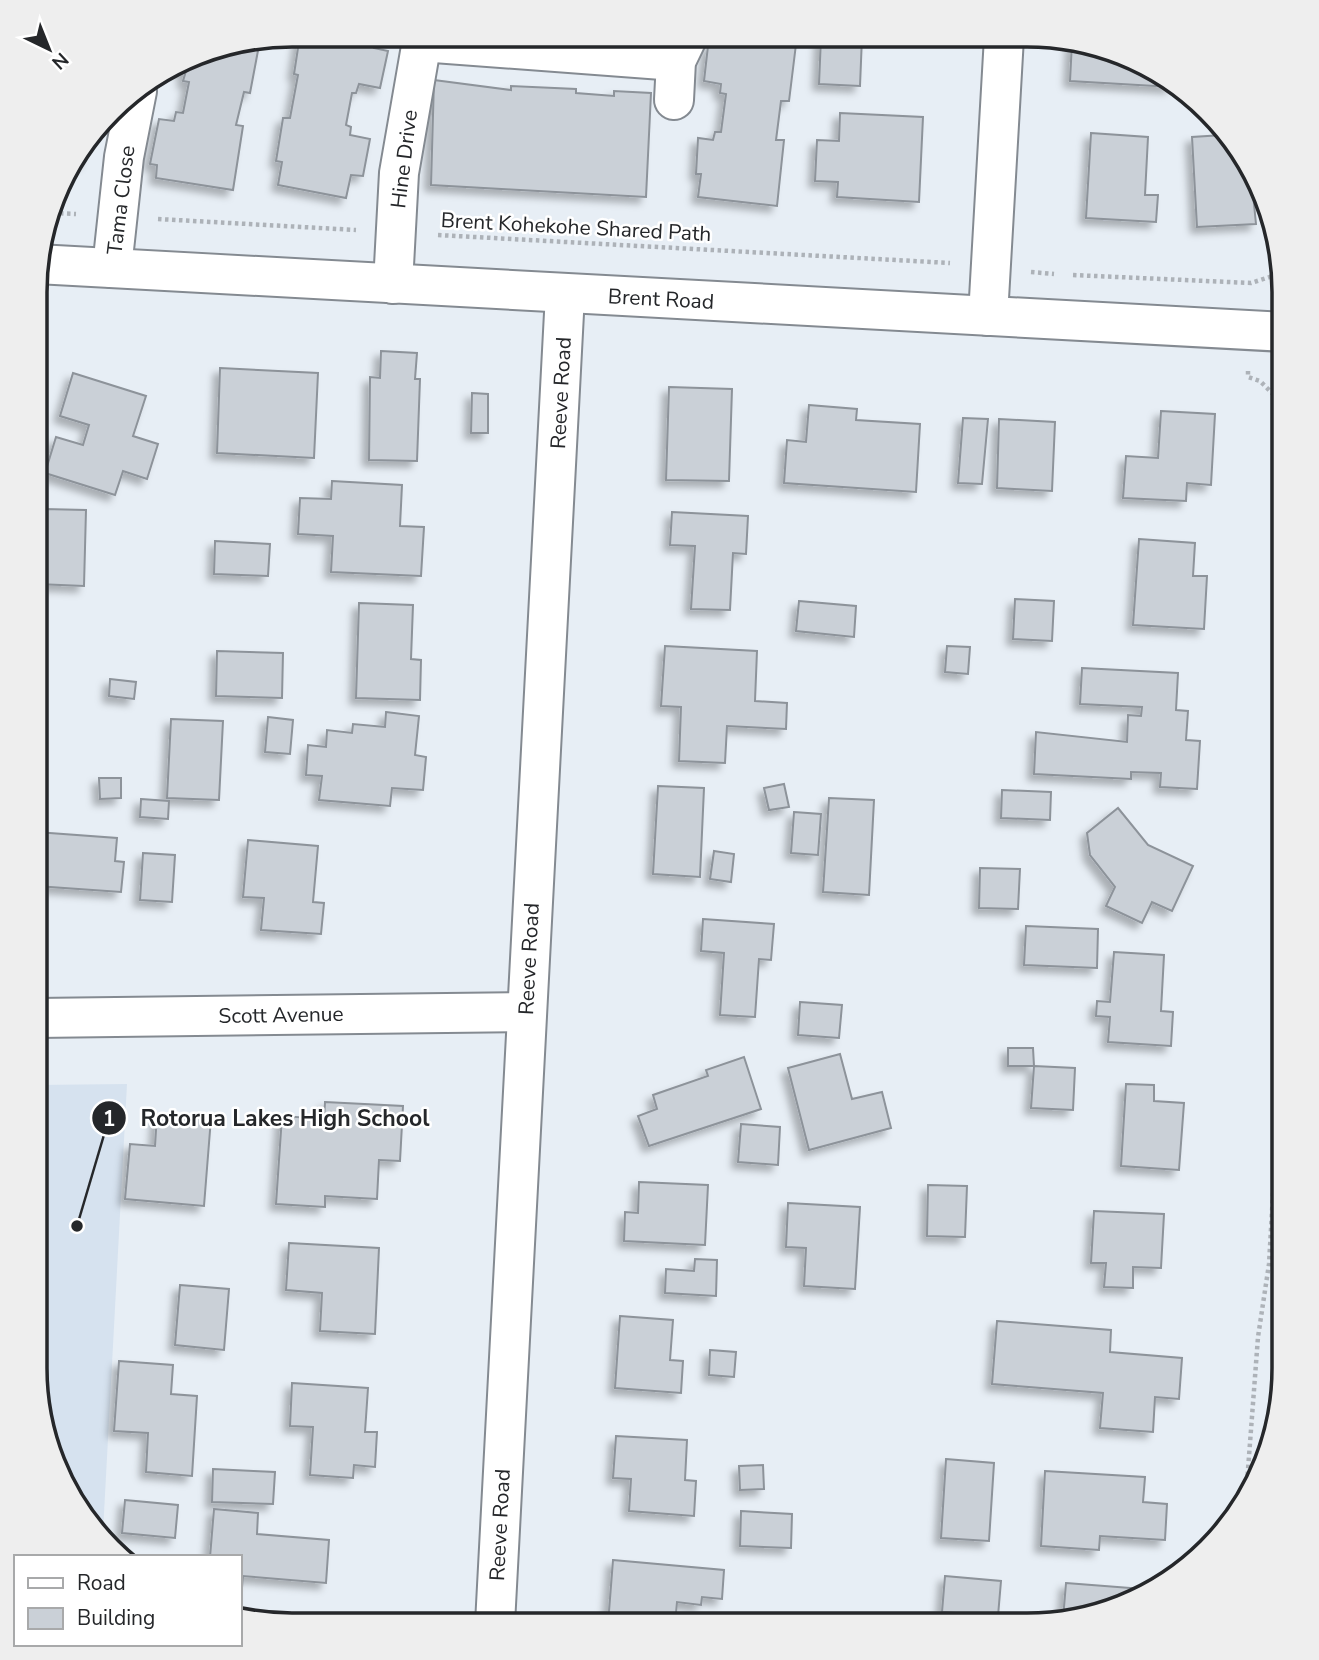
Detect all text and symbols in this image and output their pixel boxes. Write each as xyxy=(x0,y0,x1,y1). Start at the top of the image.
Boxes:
north arrow xyxy=(14,14,84,84)
text: N xyxy=(46,46,74,75)
street label: Hine Drive xyxy=(384,108,424,210)
street label: Tama Close xyxy=(100,144,142,256)
street label: Brent Kohekohe Shared Path xyxy=(440,206,712,248)
street label: Brent Road xyxy=(607,282,715,316)
street label: Reeve Road xyxy=(544,336,578,450)
street label: Reeve Road xyxy=(512,902,546,1016)
street label: Scott Avenue xyxy=(218,1000,344,1030)
callout: Rotorua Lakes High School xyxy=(91,1096,443,1140)
text: Rotorua Lakes High School xyxy=(140,1103,430,1134)
text: 1 xyxy=(103,1105,115,1133)
street label: Reeve Road xyxy=(483,1468,517,1582)
legend xyxy=(14,1555,242,1646)
text: Road xyxy=(77,1569,126,1597)
text: Building xyxy=(77,1604,155,1632)

